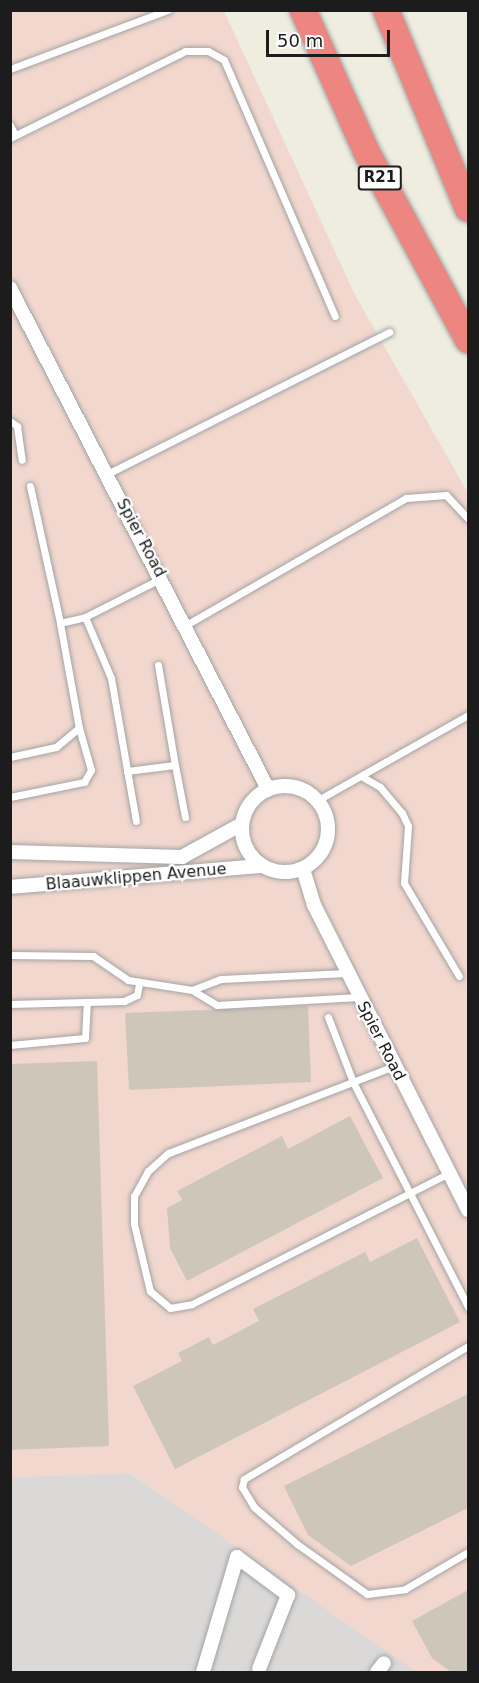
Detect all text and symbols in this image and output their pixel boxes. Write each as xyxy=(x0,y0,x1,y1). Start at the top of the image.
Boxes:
scale bar xyxy=(269,18,394,56)
text: 50 m xyxy=(277,30,323,51)
road number: R21 xyxy=(358,166,403,190)
street label: Spier Road xyxy=(112,495,170,581)
street label: Blaauwklippen Avenue xyxy=(45,860,227,894)
street label: Spier Road xyxy=(353,998,409,1084)

